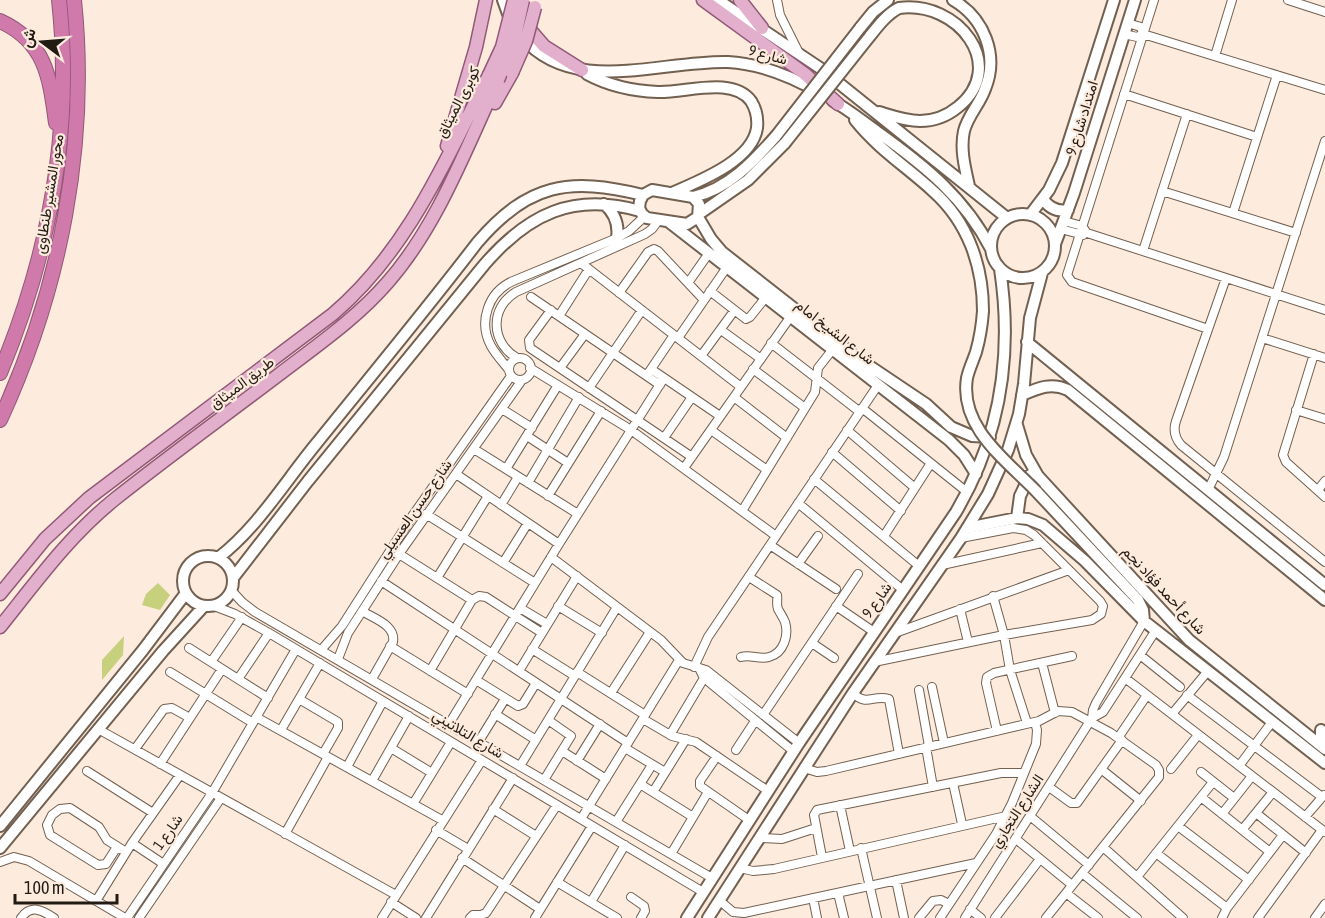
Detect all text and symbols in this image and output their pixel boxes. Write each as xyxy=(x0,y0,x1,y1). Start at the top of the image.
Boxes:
north arrow xyxy=(12,12,72,72)
text: ش xyxy=(16,26,40,50)
street label: شارع 9 xyxy=(746,41,789,71)
street label: كوبرى الميثاق xyxy=(432,63,485,141)
street label: امتداد شارع 9 xyxy=(1062,79,1104,158)
street label: محور المشير طنطاوى xyxy=(31,133,68,255)
street label: شارع الشيخ امام xyxy=(791,295,878,370)
street label: طريق الميثاق xyxy=(206,353,278,414)
street label: شارع حسن العسيلي xyxy=(374,456,459,564)
street label: شارع أحمد فؤاد نجم xyxy=(1117,542,1210,640)
street label: شارع 9 xyxy=(858,579,897,622)
street label: شارع التلاتيني xyxy=(427,706,507,766)
street label: الشارع التجاري xyxy=(987,771,1051,853)
street label: شارع 1 xyxy=(149,811,188,854)
scale bar xyxy=(15,867,117,905)
text: 100 m xyxy=(24,877,65,898)

